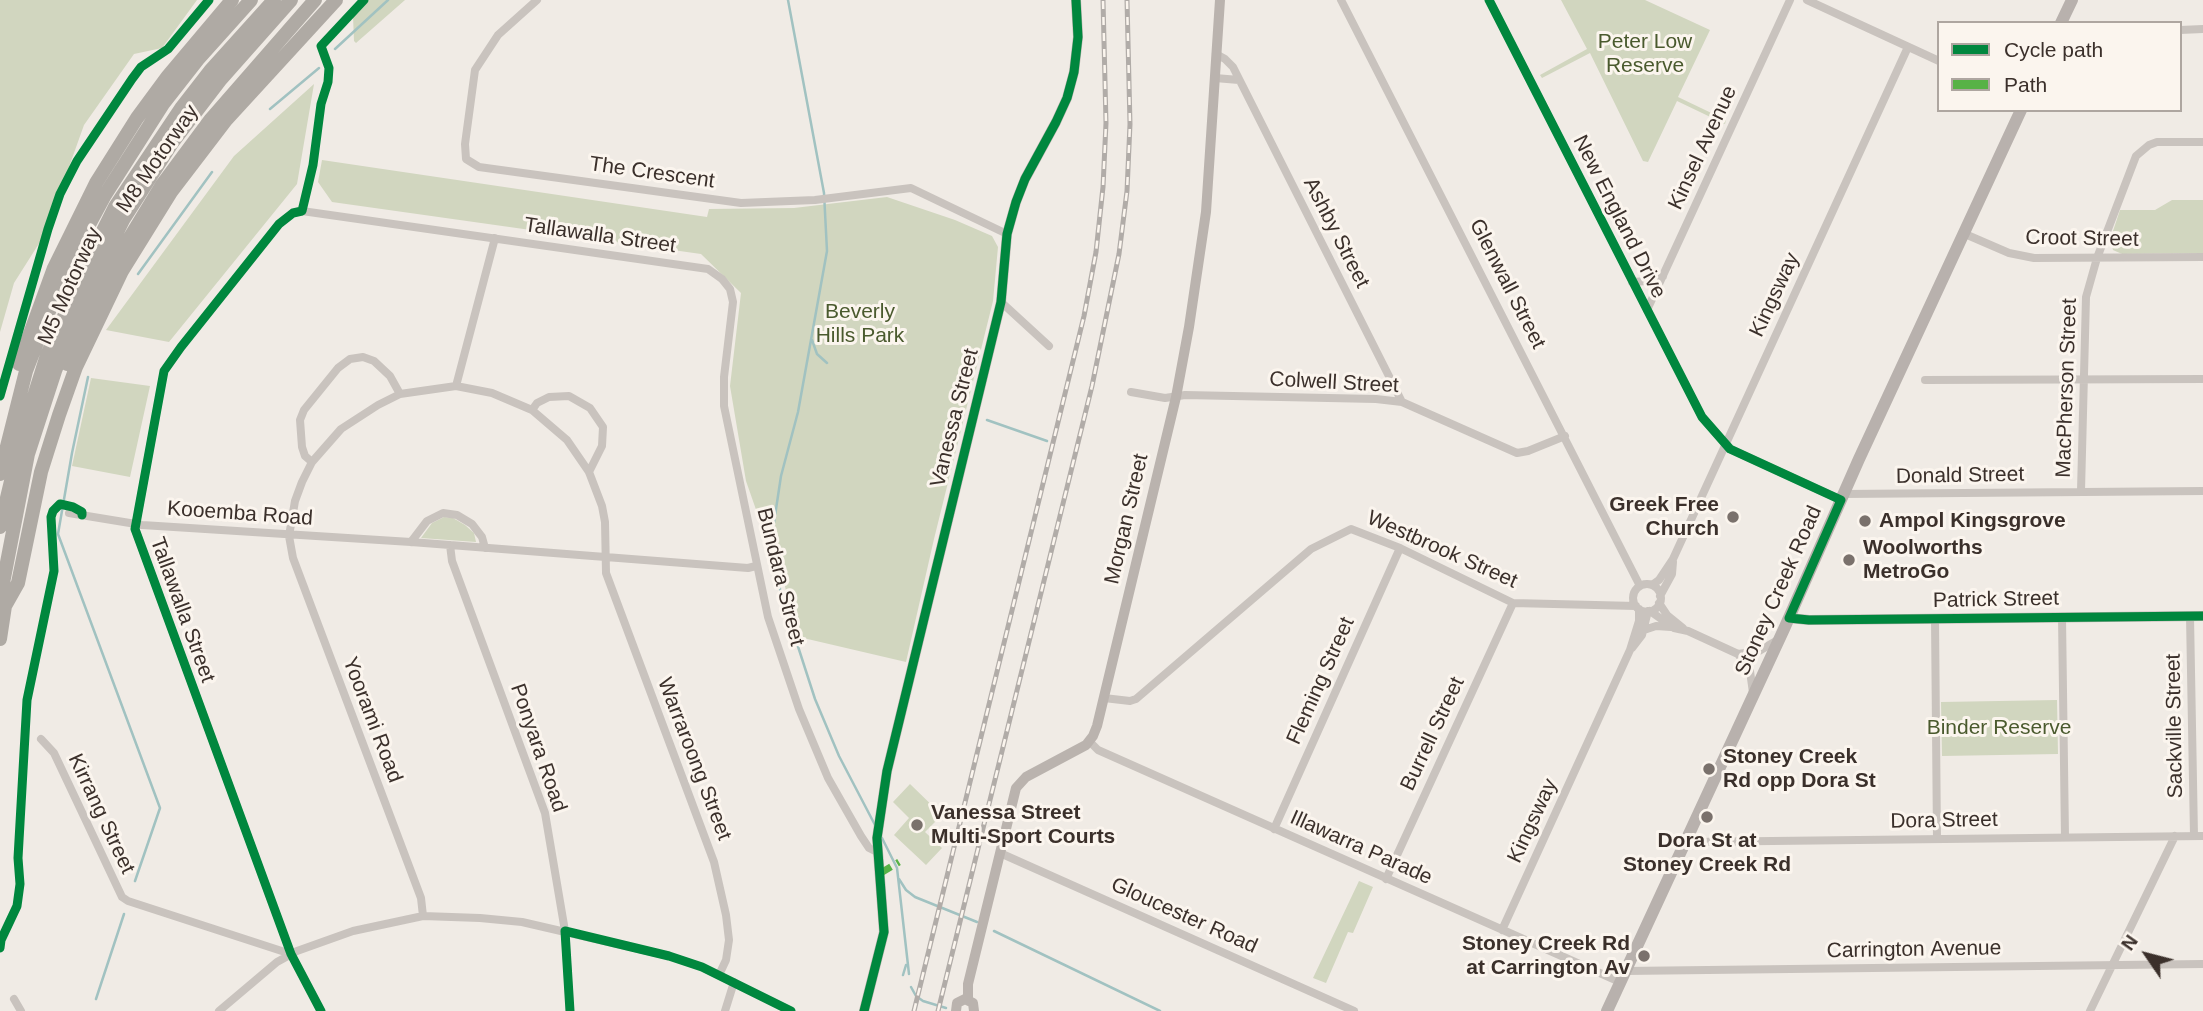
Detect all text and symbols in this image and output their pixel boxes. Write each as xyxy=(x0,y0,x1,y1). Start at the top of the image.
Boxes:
legend xyxy=(1937,21,2182,112)
park label: Peter Low Reserve xyxy=(1598,29,1692,79)
text: Cycle path xyxy=(2004,38,2103,61)
text: Path xyxy=(2004,73,2047,96)
street label: Kinsel Avenue xyxy=(1663,82,1743,214)
street label: M8 Motorway xyxy=(112,100,204,218)
street label: New England Drive xyxy=(1567,131,1671,303)
street label: The Crescent xyxy=(588,152,716,194)
street label: Ashby Street xyxy=(1297,174,1375,292)
street label: Tallawalla Street xyxy=(523,213,677,259)
street label: Glenwall Street xyxy=(1463,215,1551,353)
street label: M5 Motorway xyxy=(33,223,107,349)
street label: Croot Street xyxy=(2025,225,2139,253)
street label: Kingsway xyxy=(1745,249,1805,341)
street label: MacPherson Street xyxy=(2051,298,2083,478)
park label: Beverly Hills Park xyxy=(816,299,904,349)
street label: Vanessa Street xyxy=(926,346,984,490)
street label: Colwell Street xyxy=(1269,367,1399,399)
street label: Morgan Street xyxy=(1100,451,1154,587)
street label: Donald Street xyxy=(1896,462,2024,490)
place label: Greek Free Church xyxy=(1609,492,1719,542)
street label: Kooemba Road xyxy=(166,496,314,532)
street label: Stoney Creek Road xyxy=(1730,502,1828,680)
street label: Bundara Street xyxy=(751,505,809,649)
street label: Westbrook Street xyxy=(1363,506,1521,594)
place label: Ampol Kingsgrove xyxy=(1879,508,2066,534)
marker: Greek Free Church xyxy=(1725,509,1741,525)
marker: Ampol Kingsgrove xyxy=(1857,513,1873,529)
street label: Tallawalla Street xyxy=(144,534,220,686)
place label: Woolworths MetroGo xyxy=(1863,535,1983,585)
marker: Woolworths MetroGo xyxy=(1841,552,1857,568)
street label: Patrick Street xyxy=(1933,586,2059,614)
street label: Fleming Street xyxy=(1282,614,1360,748)
street label: Sackville Street xyxy=(2161,653,2189,799)
street label: Yoorami Road xyxy=(337,654,407,786)
street label: Burrell Street xyxy=(1396,673,1470,795)
street label: Warraroong Street xyxy=(651,674,737,844)
street label: Ponyara Road xyxy=(504,680,572,816)
park label: Binder Reserve xyxy=(1927,715,2071,741)
place label: Stoney Creek Rd opp Dora St xyxy=(1723,744,1876,794)
street label: Kirrang Street xyxy=(62,750,140,878)
marker: Stoney Creek Rd opp Dora St xyxy=(1701,761,1717,777)
street label: Kingsway xyxy=(1503,775,1563,867)
place label: Vanessa Street Multi-Sport Courts xyxy=(931,800,1115,850)
street label: Illawarra Parade xyxy=(1286,805,1436,891)
street label: Dora Street xyxy=(1890,807,1998,835)
marker: Dora St at Stoney Creek Rd xyxy=(1699,809,1715,825)
marker: Vanessa Street Multi-Sport Courts xyxy=(909,817,925,833)
place label: Dora St at Stoney Creek Rd xyxy=(1623,828,1791,878)
street label: Gloucester Road xyxy=(1107,872,1261,960)
north arrow xyxy=(2112,920,2182,990)
place label: Stoney Creek Rd at Carrington Av xyxy=(1462,931,1630,981)
text: N xyxy=(2117,931,2142,954)
street label: Carrington Avenue xyxy=(1826,936,2002,964)
marker: Stoney Creek Rd at Carrington Av xyxy=(1636,948,1652,964)

